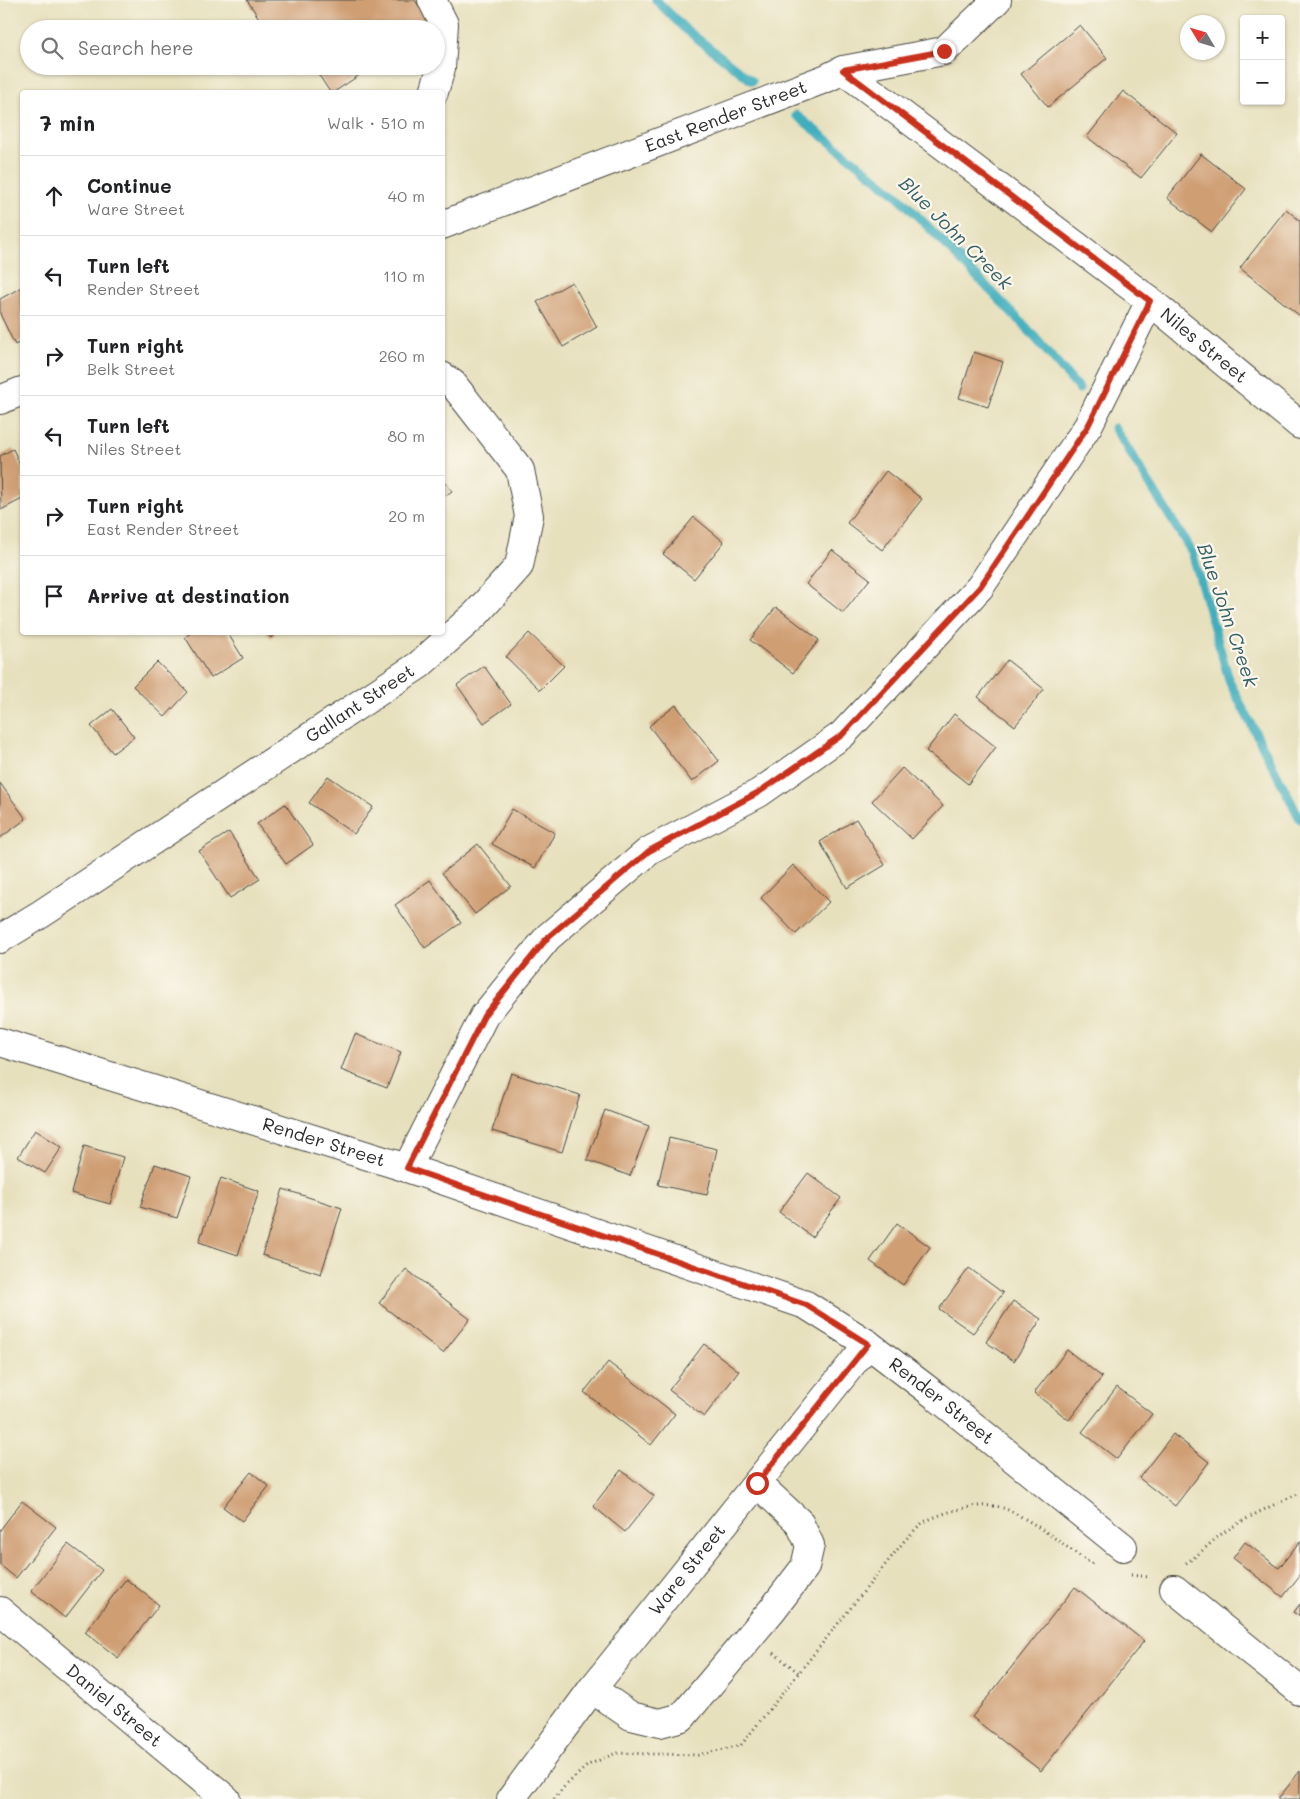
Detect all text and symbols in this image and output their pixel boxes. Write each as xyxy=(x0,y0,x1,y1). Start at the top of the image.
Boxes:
north arrow xyxy=(1180,15,1225,60)
map controls xyxy=(1240,15,1285,105)
button: + xyxy=(1240,15,1285,60)
search box xyxy=(20,20,445,75)
icon: search xyxy=(38,34,66,62)
text: Search here xyxy=(78,35,194,60)
route end xyxy=(933,40,956,63)
button: − xyxy=(1240,60,1285,105)
street label: East Render Street xyxy=(641,74,810,157)
text: 7 min xyxy=(40,109,95,136)
text: Walk · 510 m xyxy=(327,112,425,133)
water label: Blue John Creek xyxy=(894,171,1019,295)
text: Continue xyxy=(87,173,172,198)
icon: ahead xyxy=(40,182,68,210)
text: 40 m xyxy=(388,185,425,206)
text: Ware Street xyxy=(87,198,185,219)
text: Turn left xyxy=(87,253,170,278)
icon: left xyxy=(40,262,68,290)
text: 110 m xyxy=(383,265,425,286)
text: Render Street xyxy=(87,278,200,299)
street label: Niles Street xyxy=(1156,302,1253,388)
text: Turn right xyxy=(87,333,184,358)
icon: right xyxy=(40,342,68,370)
text: 260 m xyxy=(379,345,425,366)
text: Belk Street xyxy=(87,358,175,379)
text: Turn left xyxy=(87,413,170,438)
icon: left xyxy=(40,422,68,450)
text: 80 m xyxy=(388,425,425,446)
text: Niles Street xyxy=(87,438,181,459)
text: Turn right xyxy=(87,493,184,518)
icon: right xyxy=(40,502,68,530)
text: 20 m xyxy=(388,505,425,526)
text: East Render Street xyxy=(87,518,239,539)
water label: Blue John Creek xyxy=(1192,540,1265,691)
icon: arrive xyxy=(40,582,68,610)
text: Arrive at destination xyxy=(87,583,290,608)
street label: Gallant Street xyxy=(300,658,419,748)
street label: Render Street xyxy=(260,1111,389,1172)
street label: Render Street xyxy=(884,1351,999,1449)
route start xyxy=(746,1472,769,1495)
street label: Ware Street xyxy=(643,1519,730,1620)
street label: Daniel Street xyxy=(61,1658,167,1752)

